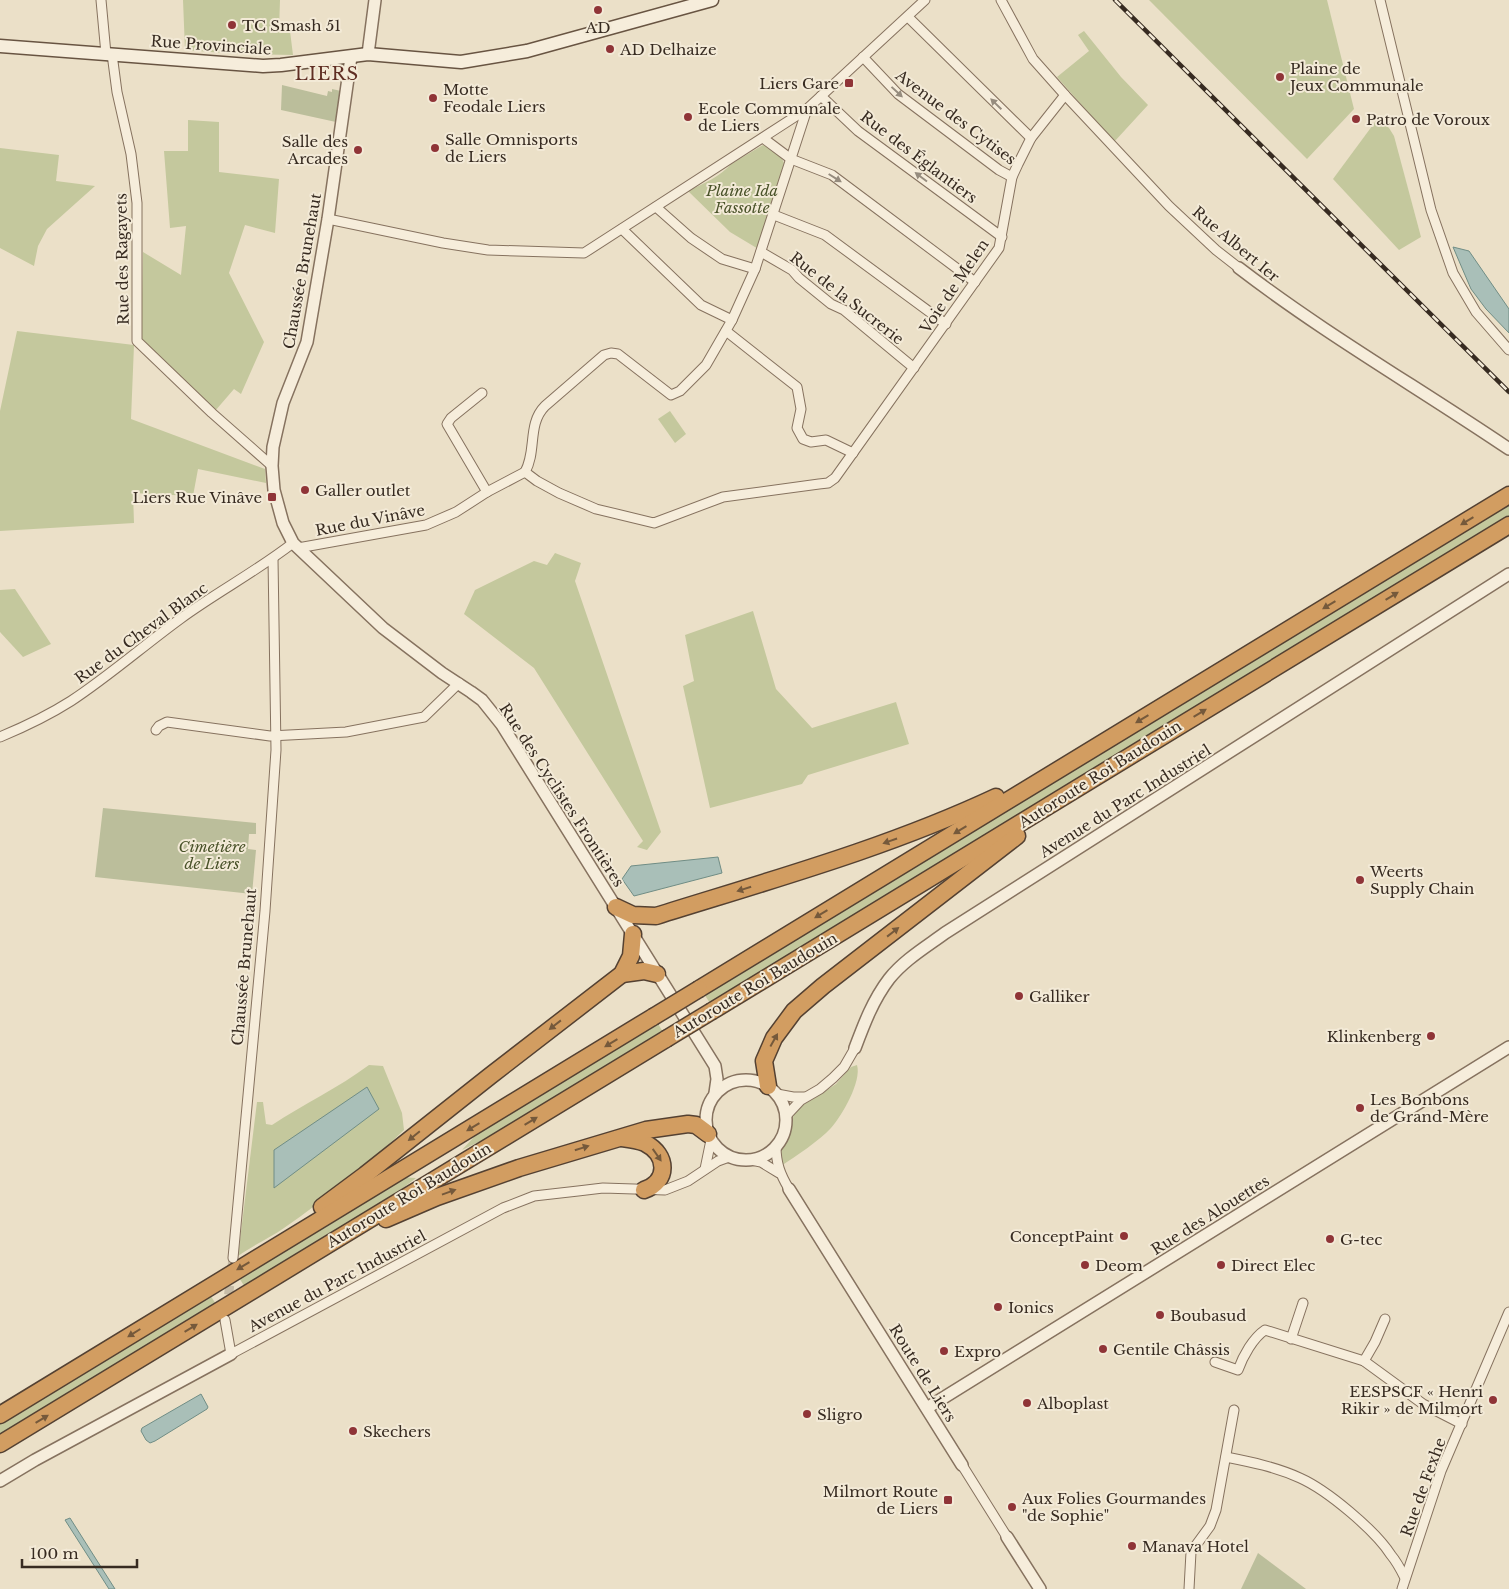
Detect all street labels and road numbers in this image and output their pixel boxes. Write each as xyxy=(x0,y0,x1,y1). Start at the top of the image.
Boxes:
street label: Rue Provinciale xyxy=(150,31,272,59)
street label: Avenue des Cytises xyxy=(891,65,1020,169)
street label: Rue des Églantiers xyxy=(857,107,981,207)
street label: Chaussée Brunehaut xyxy=(279,191,325,350)
street label: Rue des Ragayets xyxy=(111,193,133,325)
street label: Rue Albert Ier xyxy=(1189,202,1284,286)
street label: Voie de Melen xyxy=(915,235,993,338)
street label: Rue de la Sucrerie xyxy=(786,248,908,348)
street label: Rue du Vinâve xyxy=(314,500,426,540)
street label: Rue du Cheval Blanc xyxy=(71,578,211,688)
street label: Rue des Cyclistes Frontières xyxy=(495,700,629,890)
street label: Autoroute Roi Baudouin xyxy=(1014,716,1185,833)
street label: Avenue du Parc Industriel xyxy=(1035,740,1214,862)
street label: Chaussée Brunehaut xyxy=(228,887,260,1046)
street label: Autoroute Roi Baudouin xyxy=(668,928,841,1042)
street label: Autoroute Roi Baudouin xyxy=(322,1138,495,1252)
street label: Rue des Alouettes xyxy=(1147,1171,1273,1259)
street label: Avenue du Parc Industriel xyxy=(244,1226,429,1336)
street label: Route de Liers xyxy=(885,1321,961,1426)
street label: Rue de Fexhe xyxy=(1396,1435,1450,1539)

